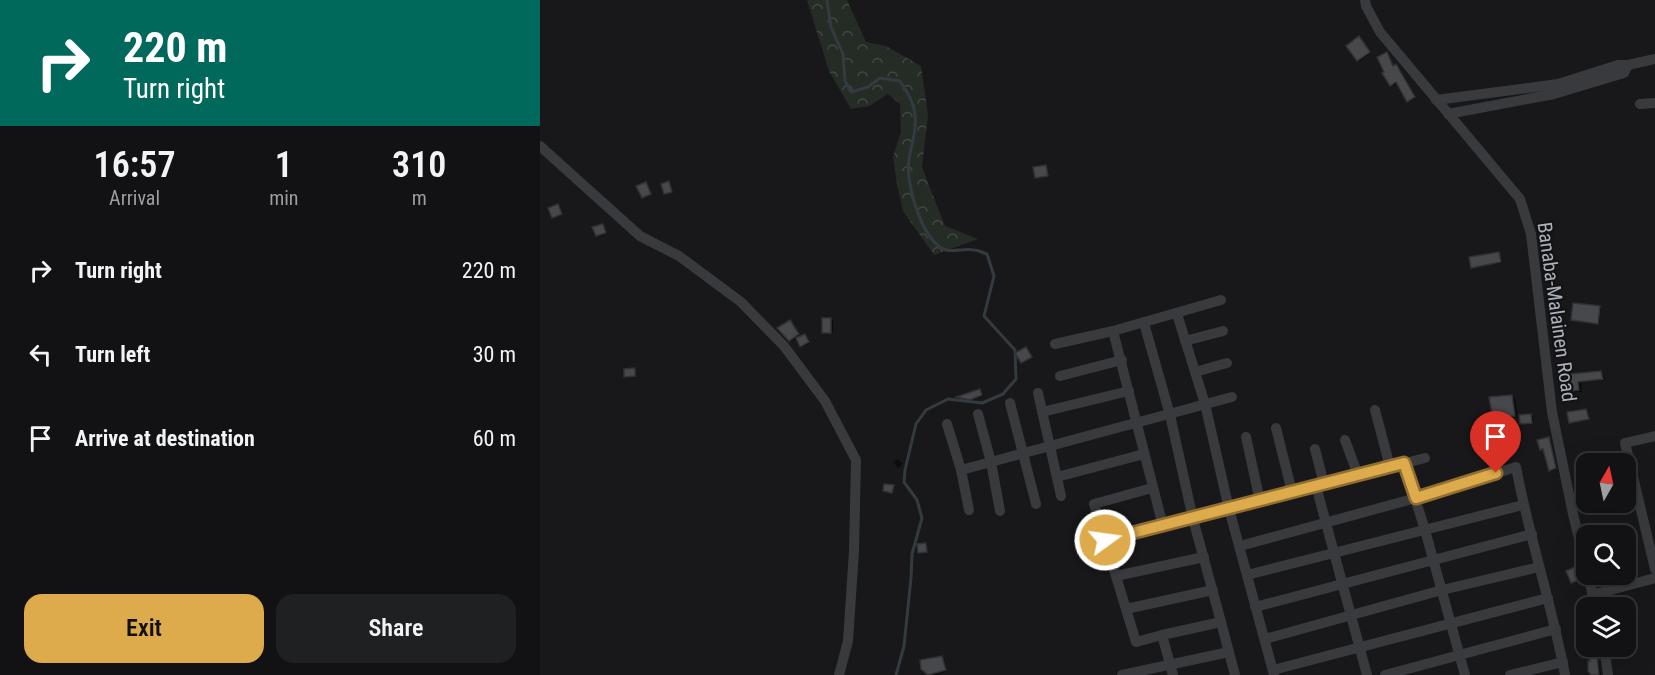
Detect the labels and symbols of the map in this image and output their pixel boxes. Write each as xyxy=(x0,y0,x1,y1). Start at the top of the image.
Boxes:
street label: Banaba-Malainen Road xyxy=(1533,221,1581,403)
pin xyxy=(1470,411,1521,473)
north arrow xyxy=(1576,453,1636,513)
position arrow xyxy=(1073,508,1137,572)

